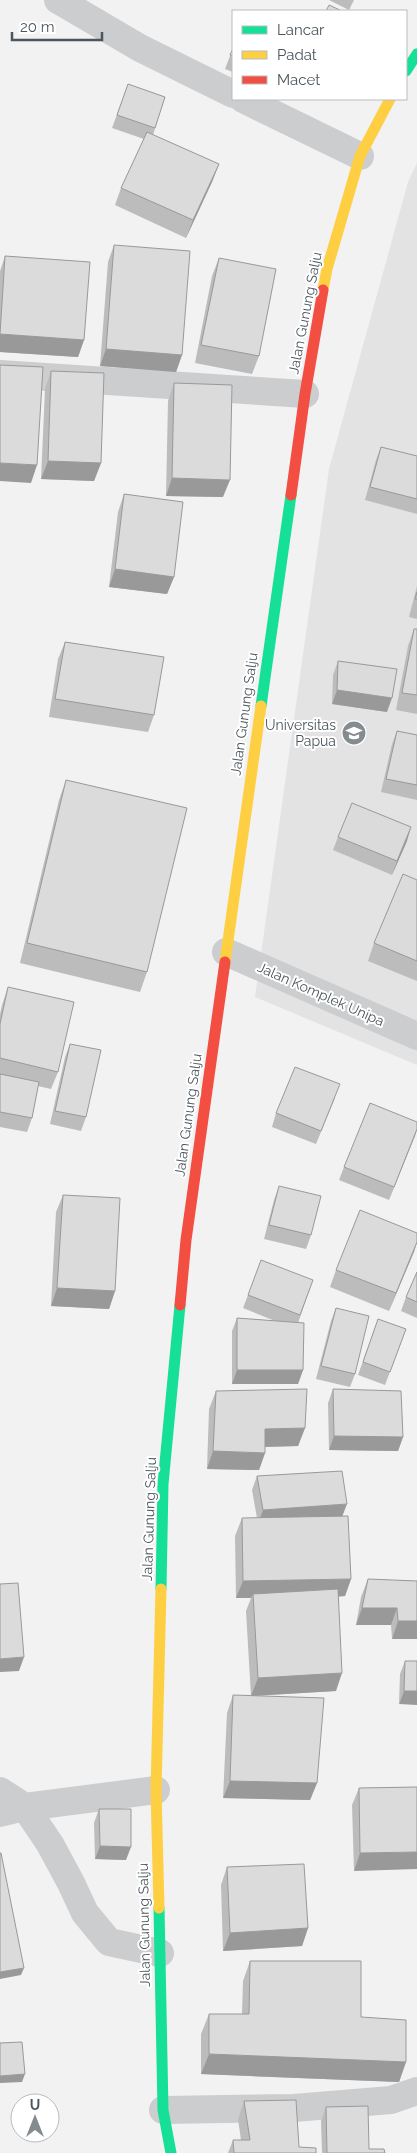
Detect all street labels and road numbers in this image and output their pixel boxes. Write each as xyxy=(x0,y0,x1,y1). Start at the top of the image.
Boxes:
street label: Jalan Gunung Salju xyxy=(285,251,325,375)
street label: Jalan Gunung Salju xyxy=(227,651,261,777)
street label: Jalan Komplek Unipa xyxy=(255,959,387,1029)
street label: Jalan Gunung Salju xyxy=(171,1052,205,1178)
street label: Jalan Gunung Salju xyxy=(139,1457,159,1581)
street label: Jalan Gunung Salju xyxy=(135,1863,153,1987)

